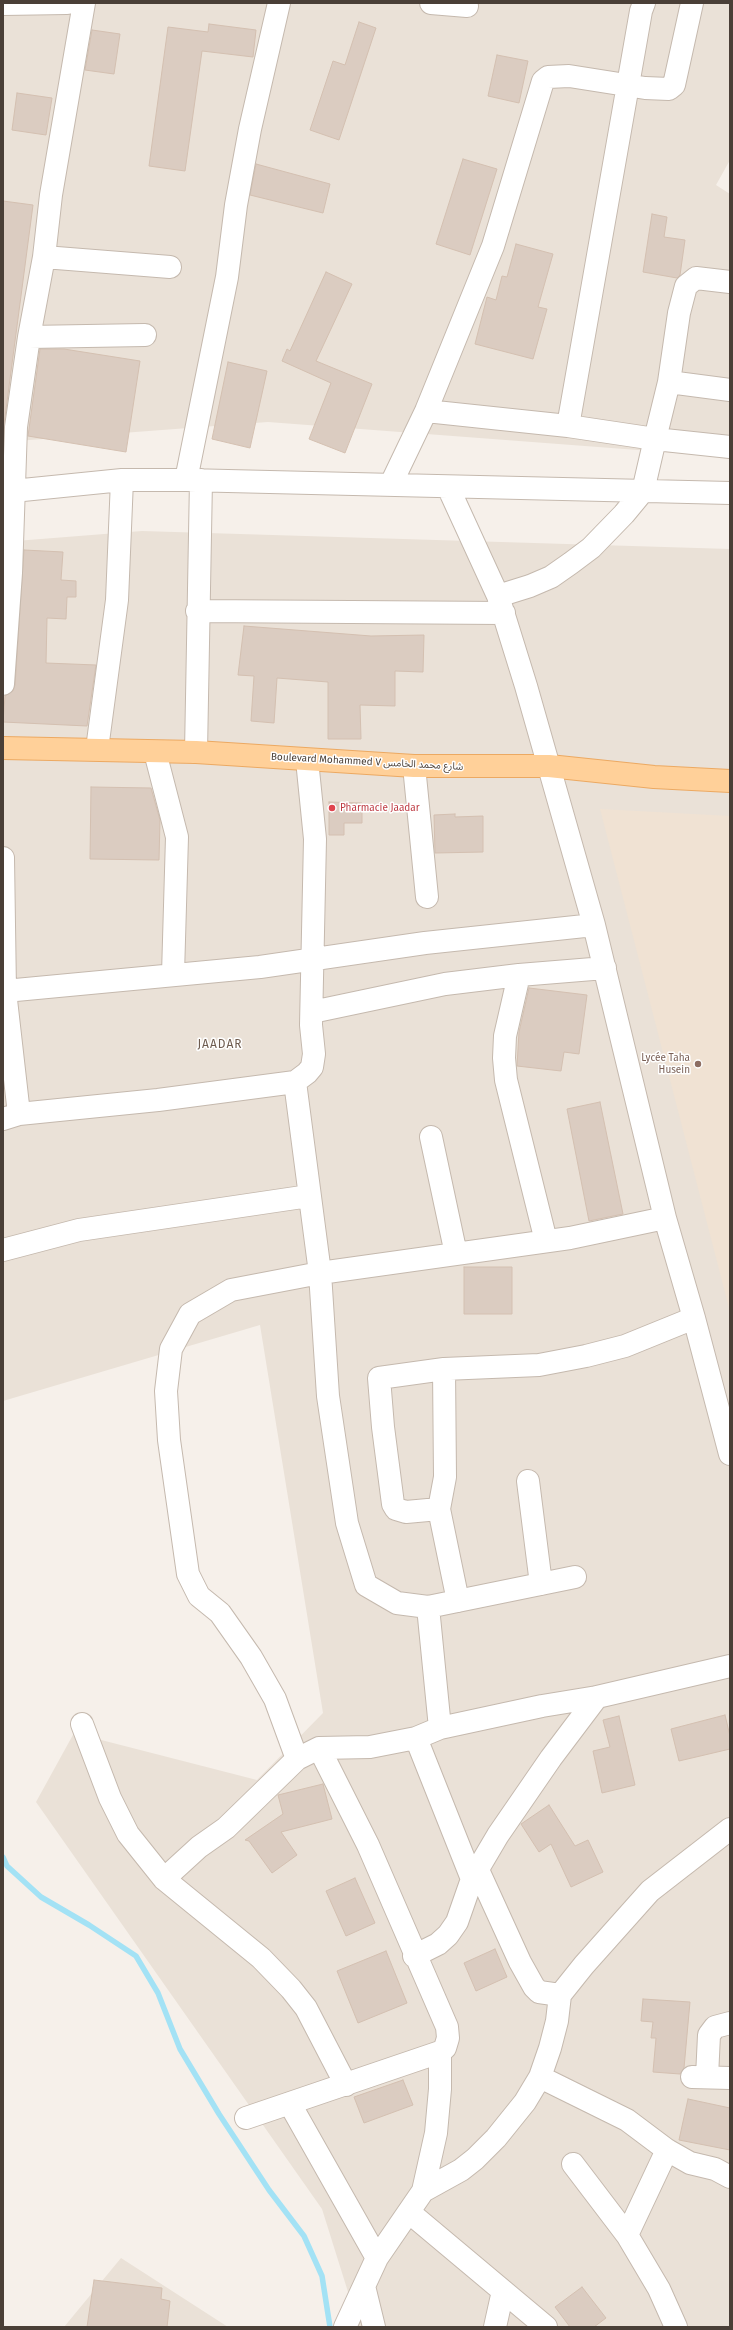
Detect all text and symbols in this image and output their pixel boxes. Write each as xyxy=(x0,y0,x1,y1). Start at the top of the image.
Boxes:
street label: Boulevard Mohammed V شارع محمد الخامس xyxy=(271,751,463,773)
place label: Pharmacie Jaadar xyxy=(340,802,420,814)
marker: Pharmacie Jaadar xyxy=(327,803,337,813)
district label: JAADAR xyxy=(197,1038,243,1052)
place label: Lycée Taha Husein xyxy=(641,1052,690,1076)
marker: Lycée Taha Husein xyxy=(693,1059,703,1069)

